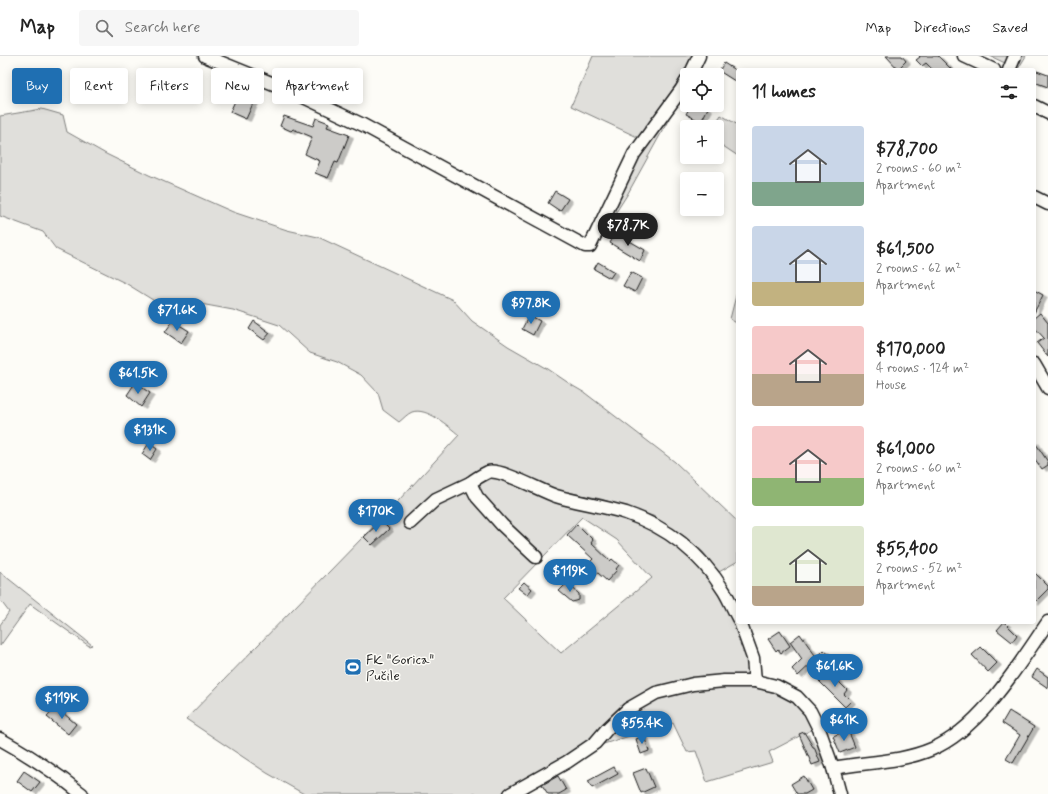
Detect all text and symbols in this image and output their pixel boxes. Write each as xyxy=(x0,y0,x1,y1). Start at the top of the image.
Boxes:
search box xyxy=(79,10,359,46)
text: Map xyxy=(20,15,55,40)
icon: search xyxy=(93,17,115,39)
text: Search here xyxy=(125,18,200,38)
text: Map xyxy=(865,19,891,37)
text: Directions xyxy=(913,19,971,37)
text: Saved xyxy=(993,19,1028,37)
chip: Buy xyxy=(12,68,62,104)
chip: Rent xyxy=(70,68,128,104)
chip: Filters xyxy=(136,68,203,104)
chip: New xyxy=(211,68,264,104)
chip: Apartment xyxy=(272,68,363,104)
map controls xyxy=(680,68,724,216)
button: locate xyxy=(680,68,724,112)
text: 11 homes xyxy=(752,81,816,103)
icon: filters xyxy=(998,81,1020,103)
button: + xyxy=(680,120,724,164)
text: $78,700 xyxy=(876,138,938,160)
icon: home xyxy=(784,142,832,190)
text: 2 rooms · 60 m² xyxy=(876,160,962,177)
button: − xyxy=(680,172,724,216)
text: Apartment xyxy=(876,177,935,194)
pin: $78.7K xyxy=(595,213,661,247)
text: $78.7K xyxy=(607,217,649,234)
text: $61,500 xyxy=(876,238,934,260)
icon: home xyxy=(784,242,832,290)
text: 2 rooms · 62 m² xyxy=(876,260,961,277)
text: Apartment xyxy=(876,277,935,294)
pin: $97.8K xyxy=(498,291,564,325)
text: $97.8K xyxy=(511,295,551,312)
pin: $71.6K xyxy=(144,298,210,332)
text: $71.6K xyxy=(157,302,197,319)
text: $170,000 xyxy=(876,338,946,360)
icon: home xyxy=(784,342,832,390)
text: 4 rooms · 124 m² xyxy=(876,360,969,377)
pin: $61.5K xyxy=(105,361,171,395)
text: $61.5K xyxy=(118,365,158,382)
text: House xyxy=(876,377,907,394)
pin: $131K xyxy=(122,418,178,452)
text: $131K xyxy=(133,422,167,439)
text: $61,000 xyxy=(876,438,935,460)
icon: home xyxy=(784,442,832,490)
text: 2 rooms · 60 m² xyxy=(876,460,962,477)
text: Apartment xyxy=(876,477,935,494)
pin: $170K xyxy=(348,499,404,533)
text: $170K xyxy=(358,503,395,520)
text: $55,400 xyxy=(876,538,938,560)
icon: home xyxy=(784,542,832,590)
pin: $119K xyxy=(542,559,598,593)
text: 2 rooms · 52 m² xyxy=(876,560,962,577)
text: $119K xyxy=(552,563,588,580)
text: Apartment xyxy=(876,577,935,594)
place label: FK "Gorica" Pučile xyxy=(366,651,434,685)
pin: $61.6K xyxy=(802,654,868,688)
sports icon: FK "Gorica" Pučile xyxy=(343,657,363,677)
text: $61.6K xyxy=(816,658,854,675)
pin: $119K xyxy=(34,686,90,720)
text: $119K xyxy=(44,690,80,707)
pin: $61K xyxy=(820,708,868,742)
pin: $55.4K xyxy=(609,711,675,745)
text: $61K xyxy=(829,712,859,729)
text: $55.4K xyxy=(621,715,663,732)

